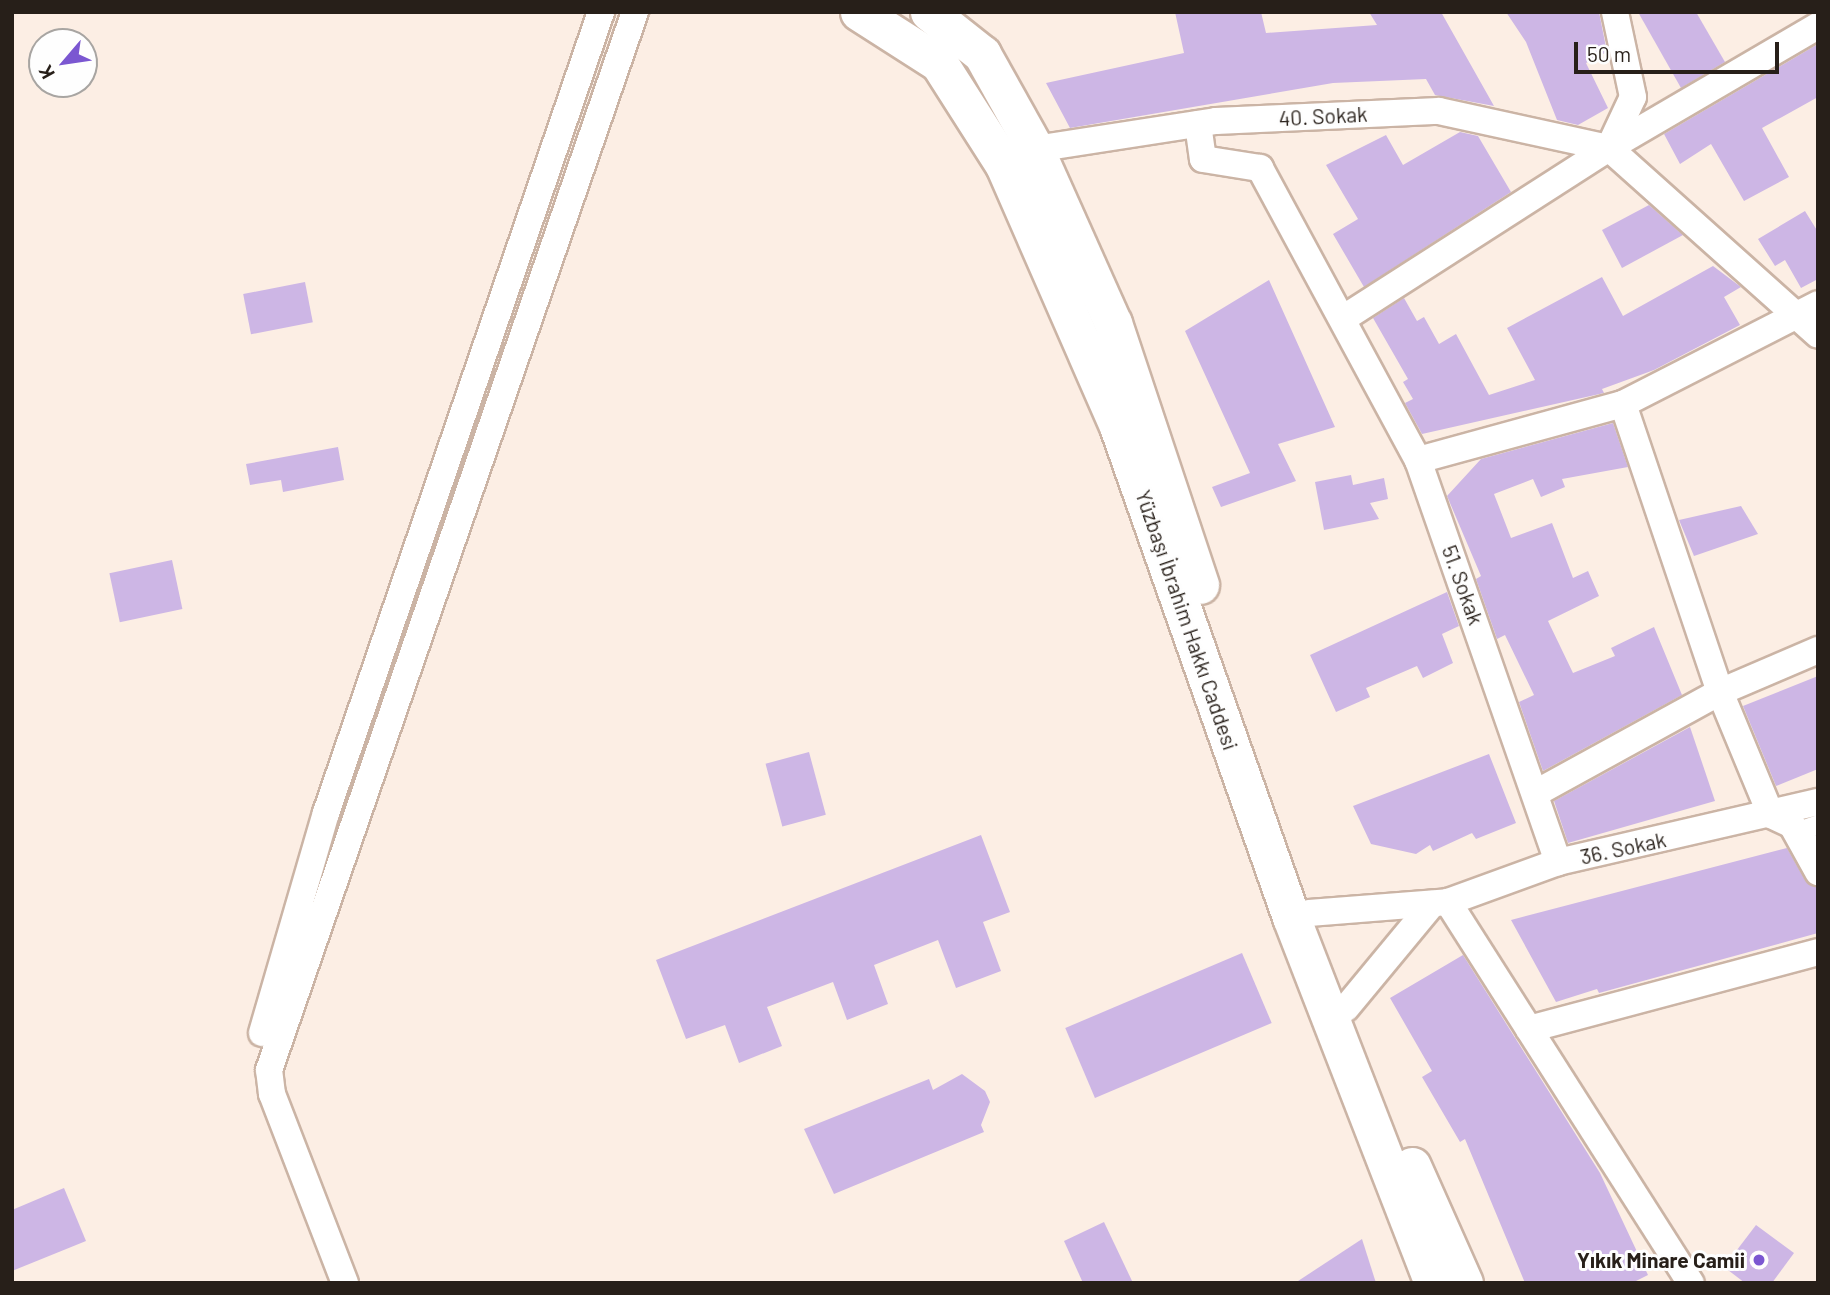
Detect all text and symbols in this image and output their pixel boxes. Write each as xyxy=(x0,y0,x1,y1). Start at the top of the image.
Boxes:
north arrow xyxy=(28,28,98,98)
scale bar xyxy=(1578,28,1783,72)
text: 50 m xyxy=(1587,41,1631,66)
text: K xyxy=(33,62,59,83)
street label: 40. Sokak xyxy=(1278,101,1368,131)
street label: Yüzbaşı İbrahim Hakkı Caddesi xyxy=(1131,487,1243,753)
street label: 51. Sokak xyxy=(1437,542,1489,628)
street label: 36. Sokak xyxy=(1578,827,1668,869)
place label: Yıkık Minare Camii xyxy=(1577,1247,1745,1273)
marker: Yıkık Minare Camii xyxy=(1751,1252,1767,1268)

